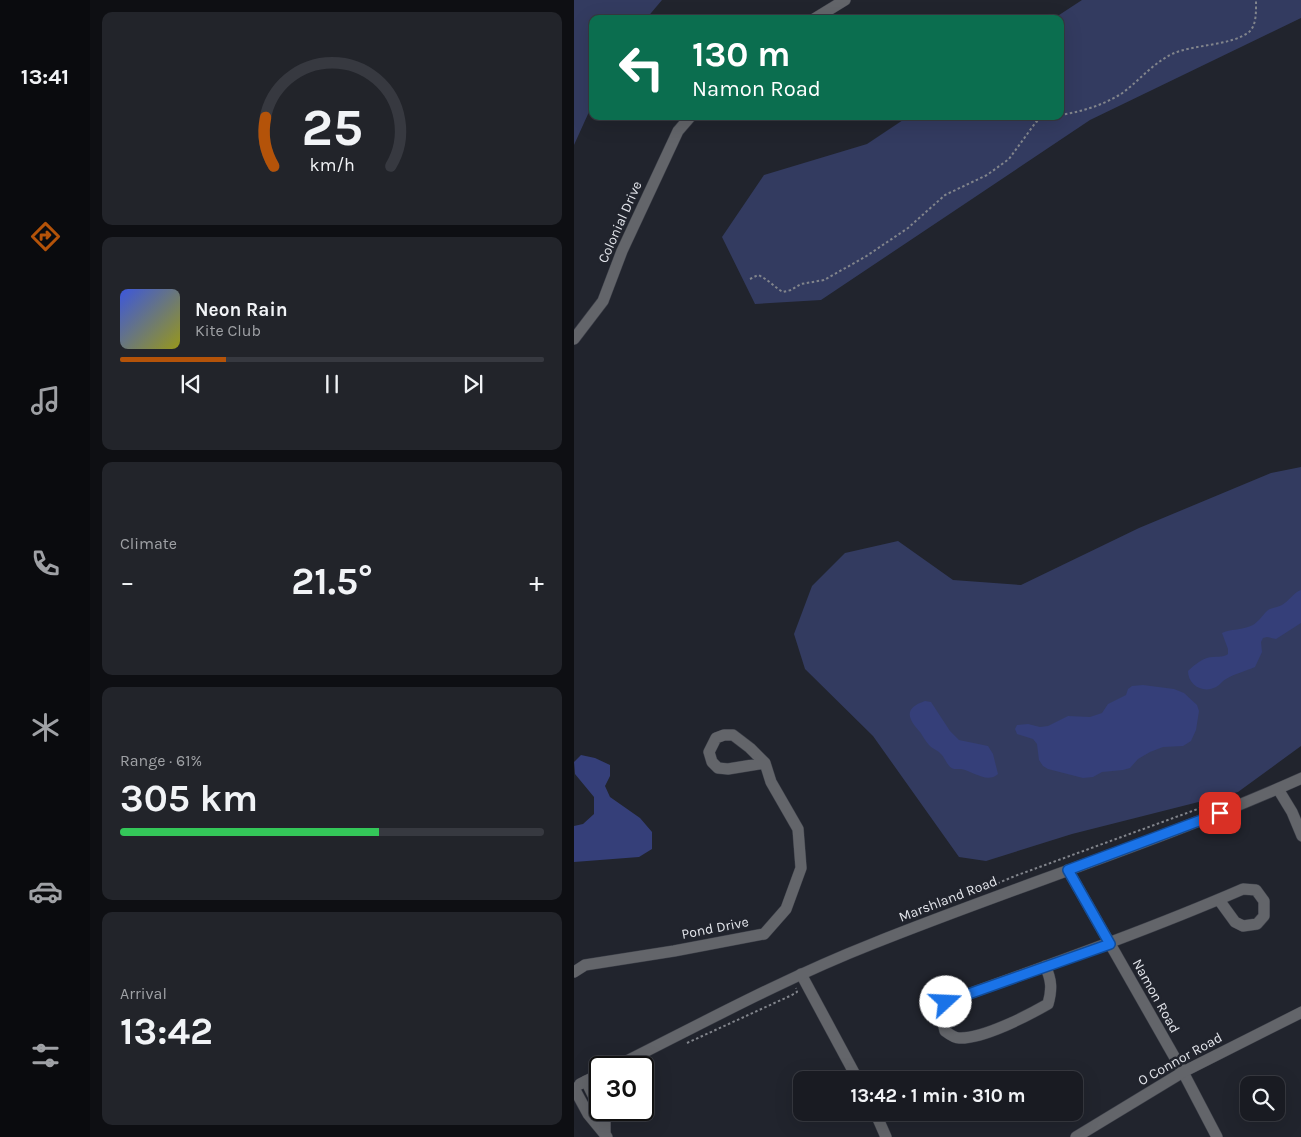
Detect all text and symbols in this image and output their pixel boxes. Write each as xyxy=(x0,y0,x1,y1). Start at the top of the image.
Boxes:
text: 130 m xyxy=(692,34,790,75)
icon: left xyxy=(609,35,674,100)
text: 13:41 xyxy=(21,64,69,90)
text: Namon Road xyxy=(692,76,821,102)
text: 25 xyxy=(301,97,363,158)
text: km/h xyxy=(309,155,355,176)
street label: Colonial Drive xyxy=(594,178,646,266)
icon: directions xyxy=(28,219,63,254)
text: Neon Rain xyxy=(195,299,288,321)
text: Kite Club xyxy=(195,321,261,340)
icon: previous xyxy=(177,370,205,398)
icon: pause xyxy=(318,370,346,398)
icon: next xyxy=(459,370,487,398)
icon: music xyxy=(28,383,63,418)
text: Climate xyxy=(120,534,177,553)
icon: phone xyxy=(28,546,63,581)
text: 21.5° xyxy=(291,559,373,604)
text: − xyxy=(120,565,135,598)
text: + xyxy=(529,565,544,598)
icon: climate xyxy=(28,710,63,745)
text: Range · 61% xyxy=(120,751,202,770)
text: 305 km xyxy=(120,776,258,821)
pin xyxy=(1199,792,1241,834)
icon: arrive xyxy=(1206,799,1234,827)
street label: Marshland Road xyxy=(896,872,1000,926)
icon: car xyxy=(28,874,63,909)
street label: Pond Drive xyxy=(680,913,750,943)
street label: Namon Road xyxy=(1129,956,1183,1036)
position arrow xyxy=(919,975,971,1027)
text: Arrival xyxy=(120,984,167,1003)
text: 13:42 xyxy=(120,1009,213,1054)
street label: O Connor Road xyxy=(1135,1029,1225,1089)
icon: filters xyxy=(28,1038,63,1073)
speed limit sign: 30 xyxy=(589,1056,654,1121)
map controls xyxy=(1240,1076,1285,1121)
button: search xyxy=(1240,1076,1285,1121)
text: 13:42 · 1 min · 310 m xyxy=(850,1085,1026,1107)

